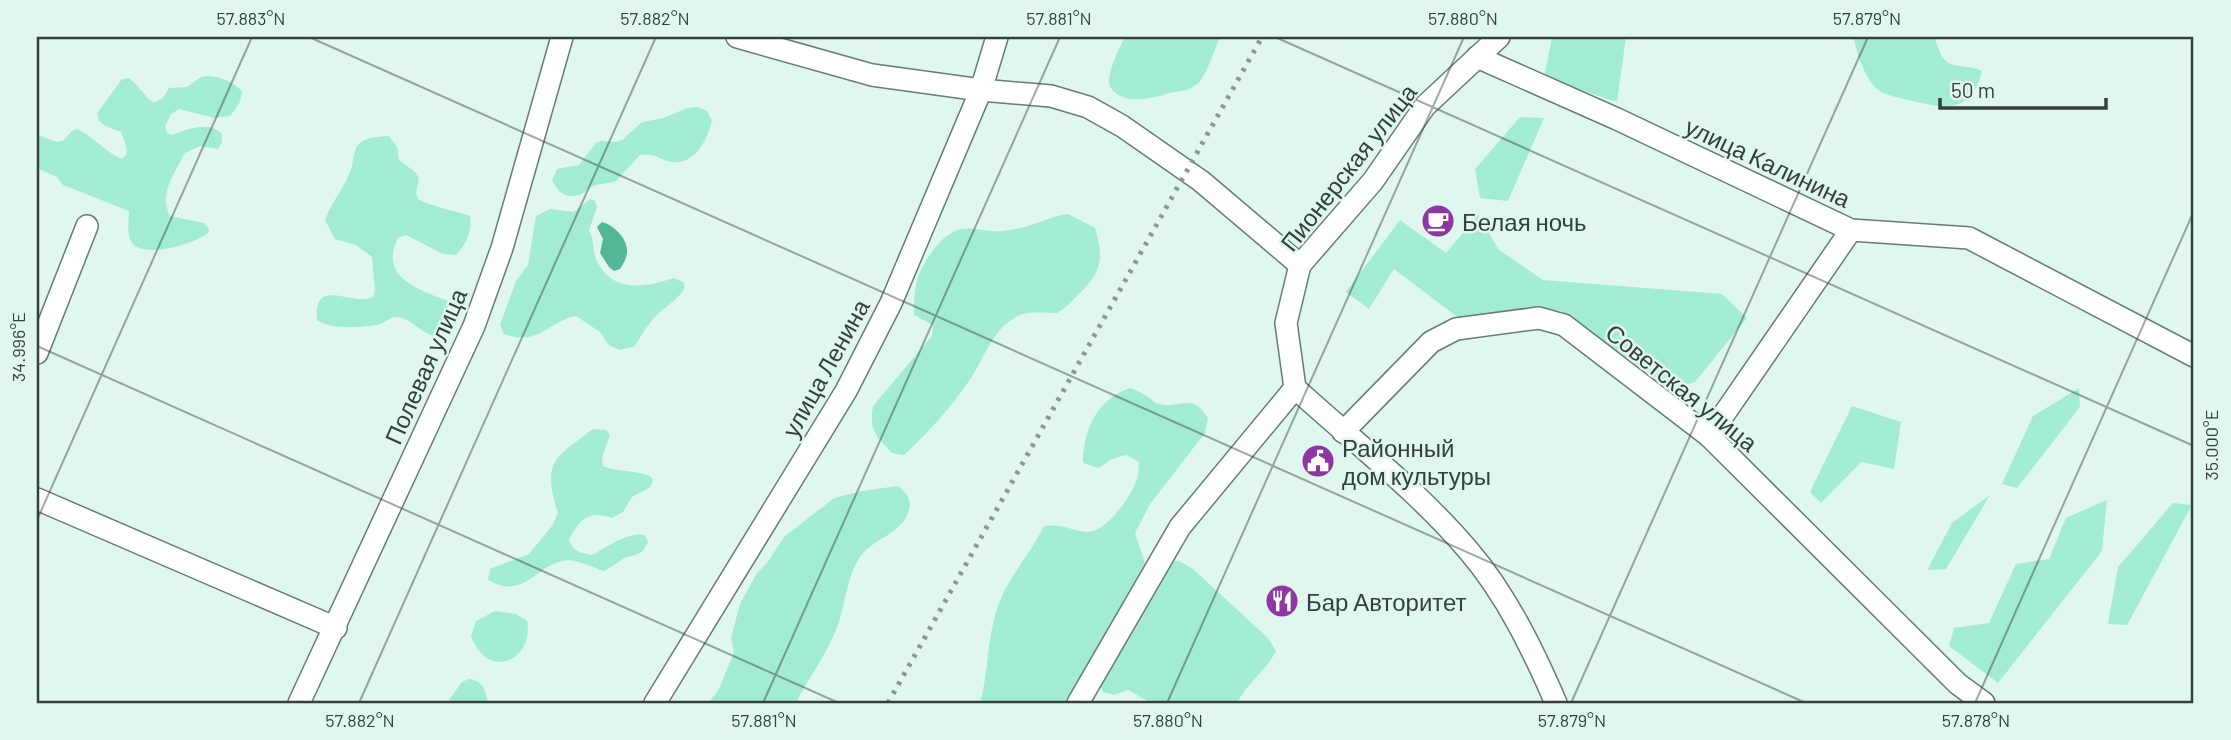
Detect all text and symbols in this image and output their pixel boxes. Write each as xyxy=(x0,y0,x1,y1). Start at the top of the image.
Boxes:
text: 57.883°N xyxy=(216,7,286,29)
text: 57.882°N xyxy=(620,7,690,29)
text: 57.881°N xyxy=(1026,7,1092,29)
text: 57.880°N xyxy=(1428,7,1498,29)
text: 57.879°N xyxy=(1833,7,1901,29)
scale bar xyxy=(1940,66,2107,110)
street label: Пионерская улица xyxy=(1274,77,1423,256)
text: 50 m xyxy=(1951,77,1995,102)
street label: улица Калинина xyxy=(1681,111,1856,213)
cafe icon: Белая ночь xyxy=(1419,202,1457,240)
place label: Белая ночь xyxy=(1462,207,1587,236)
street label: Полевая улица xyxy=(378,283,472,448)
street label: улица Ленина xyxy=(775,293,875,442)
text: 34.996°E xyxy=(7,312,29,382)
street label: Советская улица xyxy=(1600,317,1764,457)
text: 35.000°E xyxy=(2200,409,2222,481)
place label: Районный дом культуры xyxy=(1342,433,1491,490)
public building icon: Районный дом культуры xyxy=(1299,442,1337,480)
restaurant icon: Бар Авторитет xyxy=(1263,582,1301,620)
place label: Бар Авторитет xyxy=(1306,587,1467,616)
text: 57.882°N xyxy=(325,709,395,731)
text: 57.881°N xyxy=(731,709,797,731)
text: 57.880°N xyxy=(1133,709,1203,731)
text: 57.879°N xyxy=(1538,709,1606,731)
text: 57.878°N xyxy=(1942,709,2010,731)

